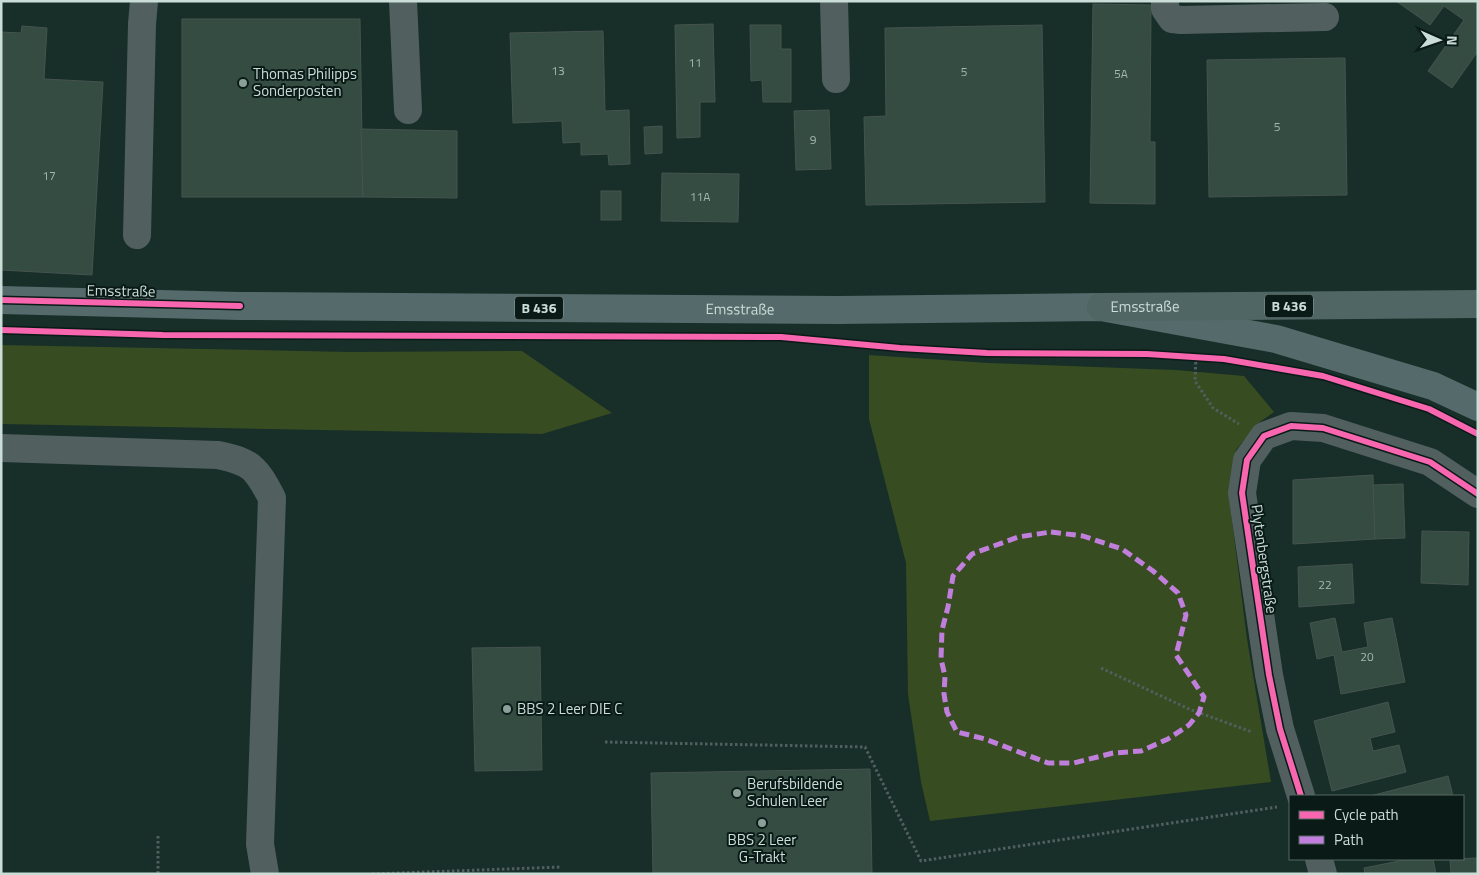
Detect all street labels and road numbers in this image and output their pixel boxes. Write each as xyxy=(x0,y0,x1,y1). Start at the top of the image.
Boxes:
street label: Emsstraße xyxy=(86,278,156,303)
street label: Emsstraße xyxy=(1110,294,1180,318)
road number: B 436 xyxy=(1265,294,1313,318)
road number: B 436 xyxy=(515,296,563,320)
street label: Emsstraße xyxy=(705,297,774,321)
street label: Plytenbergstraße xyxy=(1245,503,1284,615)

